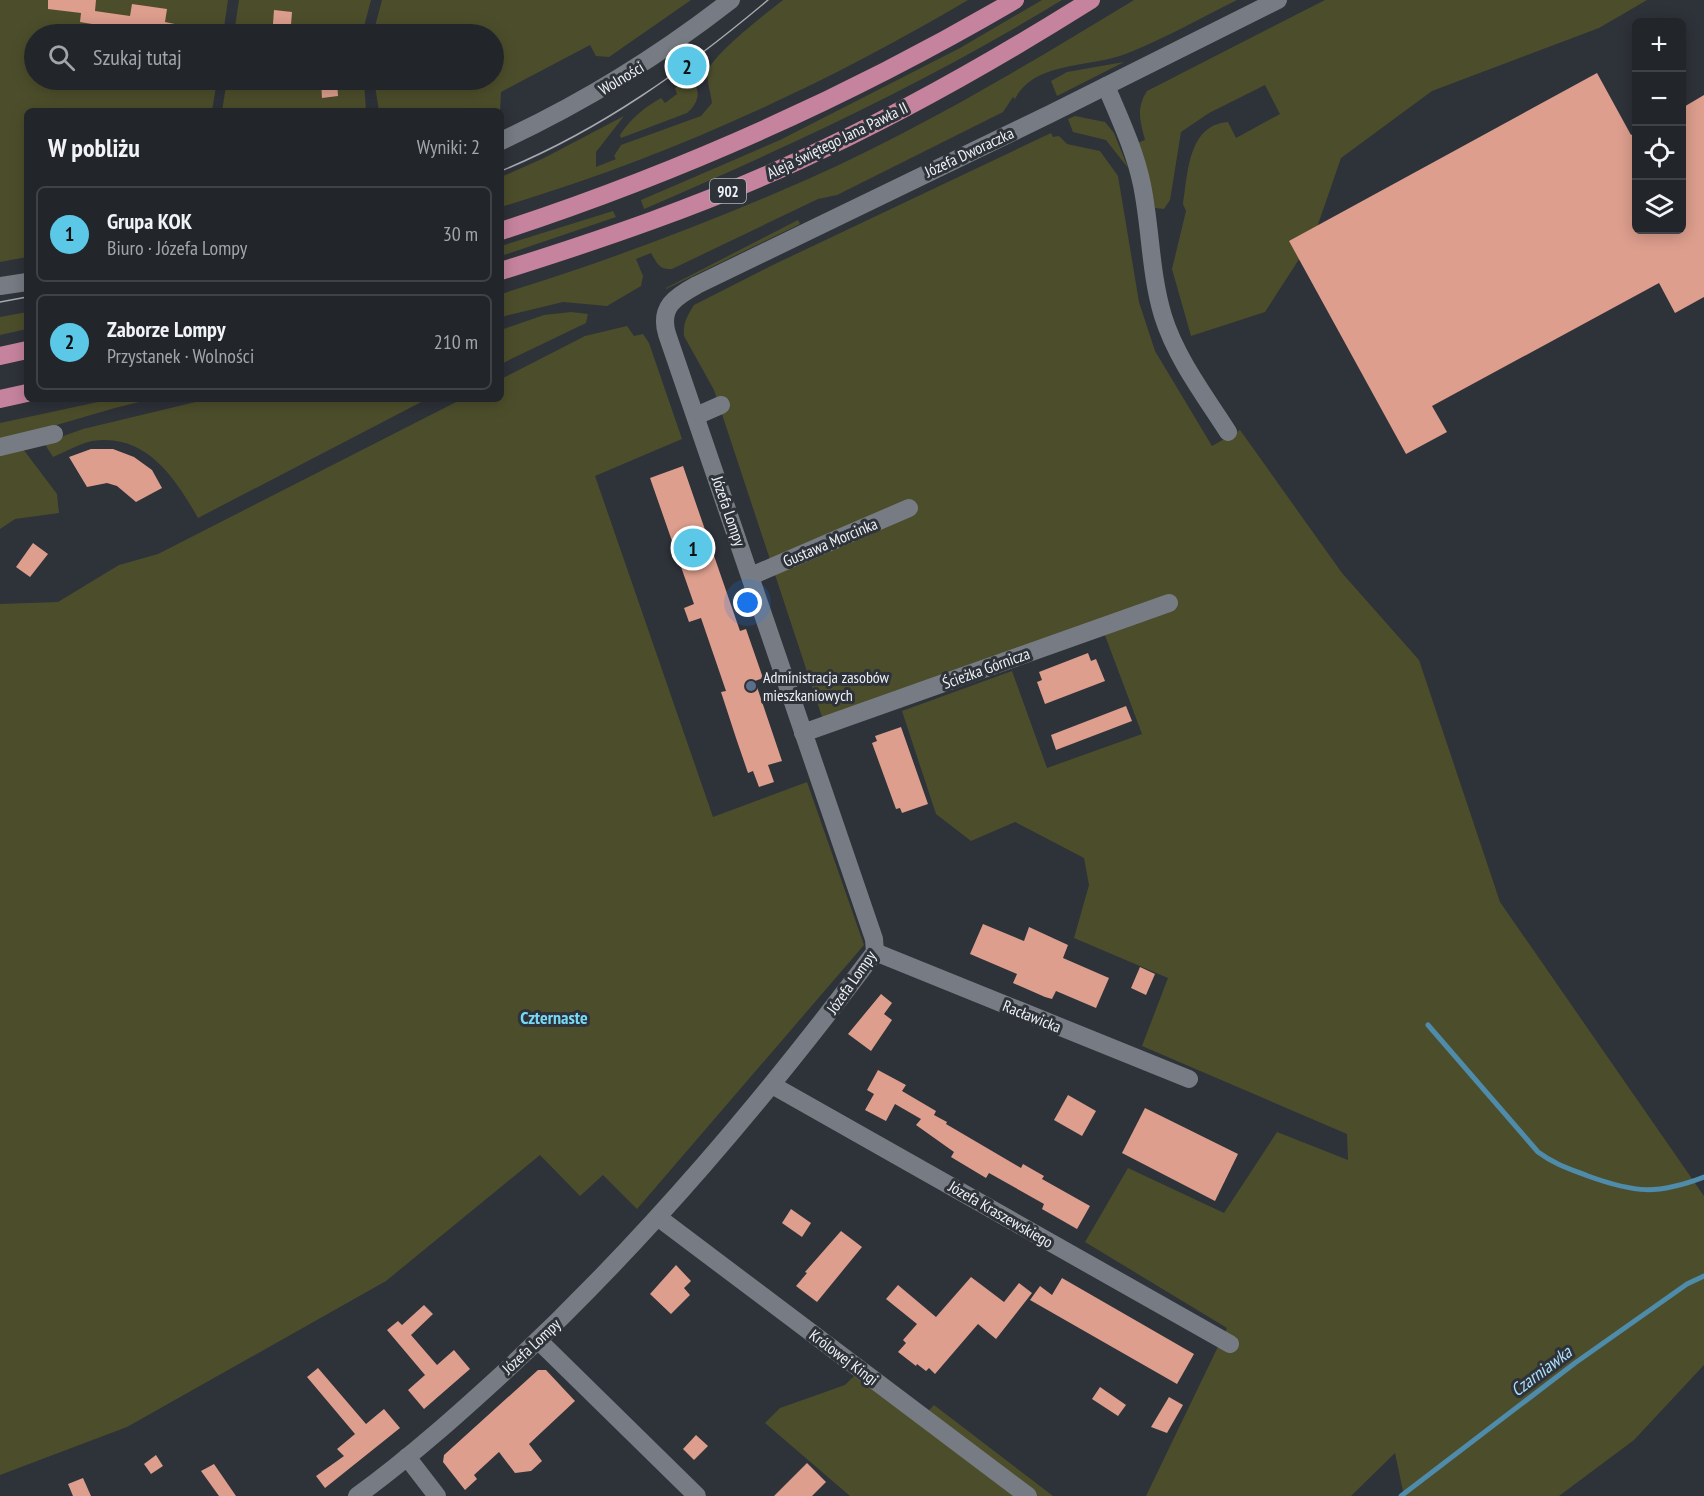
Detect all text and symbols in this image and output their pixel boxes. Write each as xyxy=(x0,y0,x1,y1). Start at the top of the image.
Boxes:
map controls xyxy=(1632,18,1686,234)
button: + xyxy=(1632,18,1686,72)
search box xyxy=(24,24,504,90)
icon: search xyxy=(45,41,78,74)
text: Szukaj tutaj xyxy=(93,43,182,71)
pin: 2 xyxy=(668,44,706,88)
street label: Wolności xyxy=(595,57,647,99)
button: − xyxy=(1632,72,1686,126)
street label: Aleja świętego Jana Pawła II xyxy=(763,97,911,183)
street label: Józefa Dworaczka xyxy=(920,123,1017,182)
button: locate xyxy=(1632,126,1686,180)
text: W pobliżu xyxy=(48,131,140,164)
text: Wyniki: 2 xyxy=(417,134,480,160)
road number: 902 xyxy=(710,179,746,203)
button: layers xyxy=(1632,180,1686,234)
text: Grupa KOK xyxy=(107,207,192,235)
text: 1 xyxy=(65,221,74,247)
text: 30 m xyxy=(443,221,478,247)
text: Biuro · Józefa Lompy xyxy=(107,235,247,261)
text: Zaborze Lompy xyxy=(107,315,225,343)
text: 2 xyxy=(65,329,74,355)
text: 210 m xyxy=(434,329,478,355)
text: Przystanek · Wolności xyxy=(107,343,254,369)
street label: Józefa Lompy xyxy=(707,472,750,549)
street label: Gustawa Morcinka xyxy=(780,513,880,571)
pin: 1 xyxy=(674,526,712,570)
your location xyxy=(733,588,762,617)
street label: Ścieżka Górnicza xyxy=(940,643,1032,693)
place label: Administracja zasobów mieszkaniowych xyxy=(763,667,890,705)
marker: Administracja zasobów mieszkaniowych xyxy=(744,679,758,693)
street label: Józefa Lompy xyxy=(821,946,880,1018)
street label: Racławicka xyxy=(1000,995,1064,1037)
district label: Czternaste xyxy=(520,1006,588,1029)
street label: Józefa Kraszewskiego xyxy=(944,1176,1057,1252)
street label: Józefa Lompy xyxy=(497,1314,564,1379)
street label: Królowej Kingi xyxy=(806,1325,882,1389)
water label: Czarniawka xyxy=(1506,1340,1577,1401)

